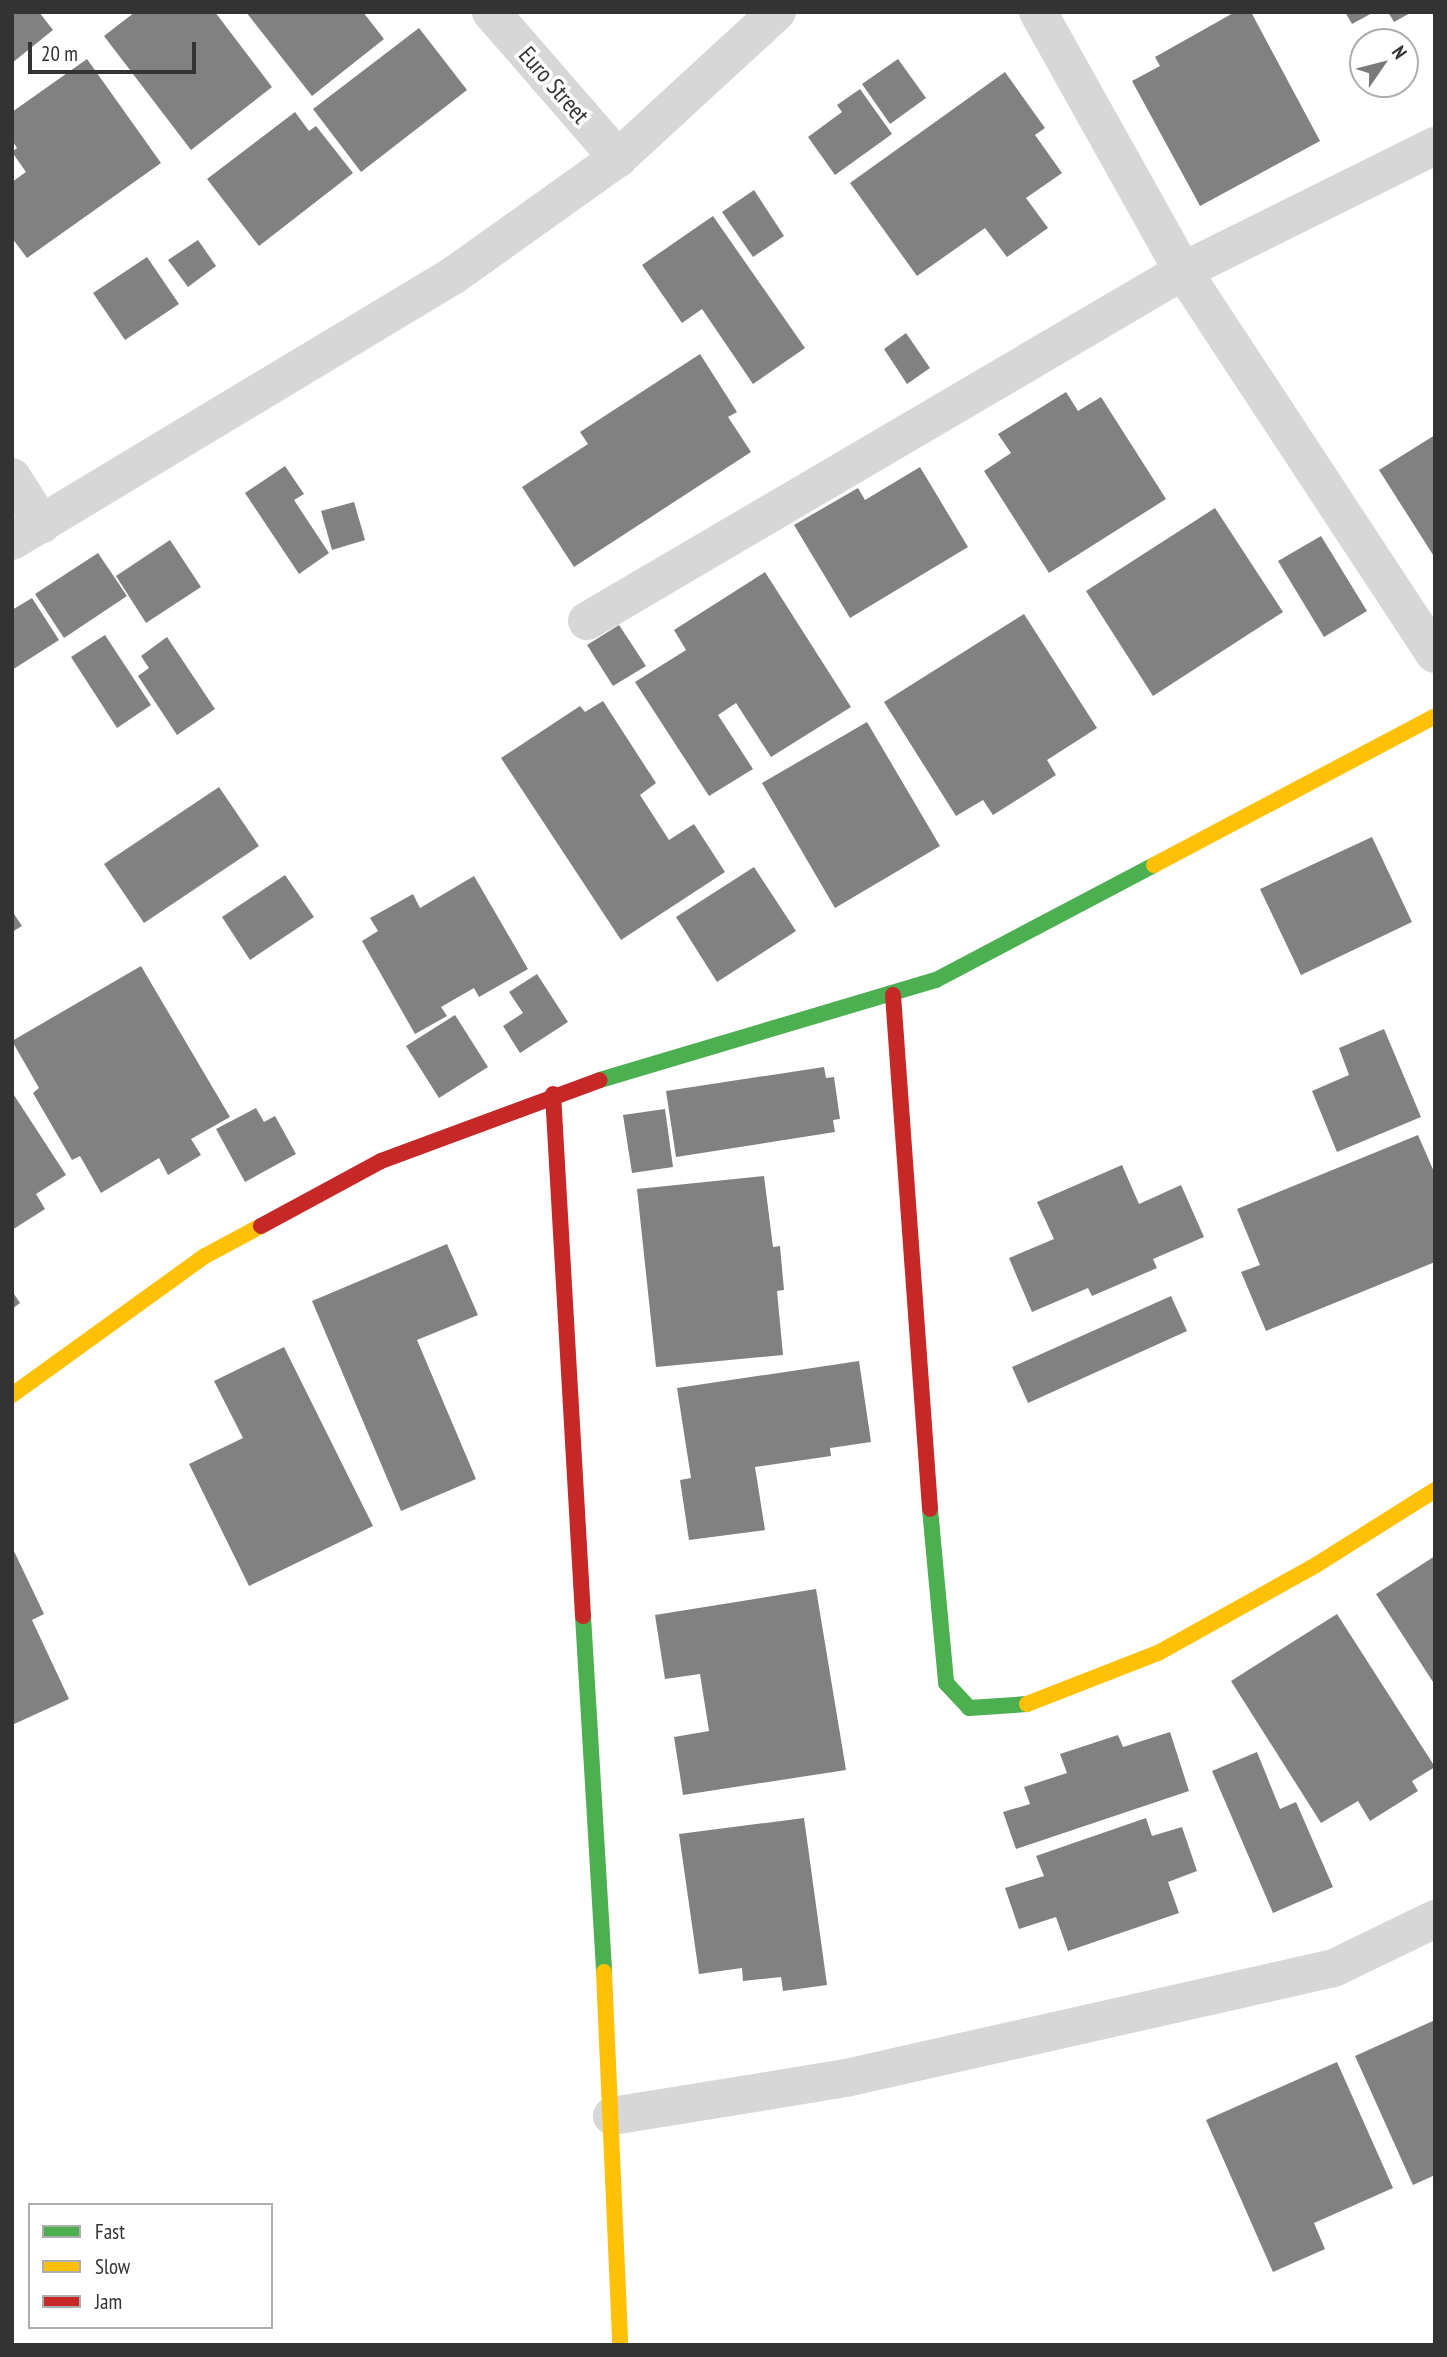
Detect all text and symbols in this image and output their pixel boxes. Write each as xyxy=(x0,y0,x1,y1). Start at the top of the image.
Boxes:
scale bar xyxy=(32,28,200,72)
north arrow xyxy=(1349,28,1419,98)
text: 20 m xyxy=(41,40,78,67)
street label: Euro Street xyxy=(513,41,595,129)
text: N xyxy=(1387,41,1412,63)
legend xyxy=(28,2203,273,2329)
text: Fast xyxy=(95,2218,125,2245)
text: Slow xyxy=(95,2253,130,2280)
text: Jam xyxy=(95,2288,122,2315)

